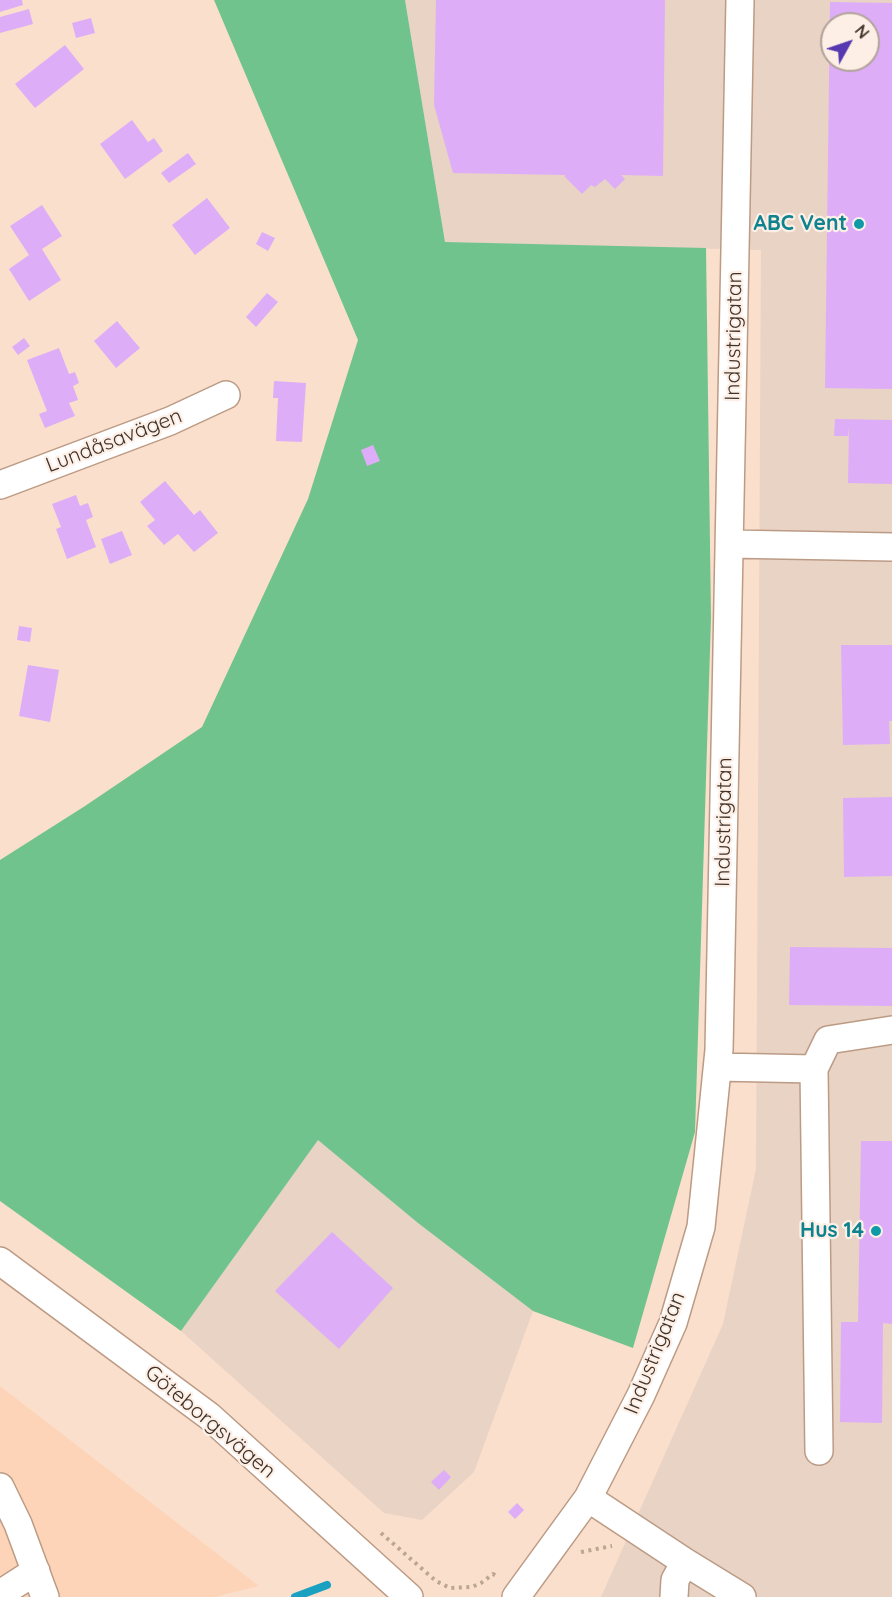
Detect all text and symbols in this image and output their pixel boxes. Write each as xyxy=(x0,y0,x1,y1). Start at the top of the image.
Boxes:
north arrow xyxy=(820,12,880,72)
text: N xyxy=(851,21,874,43)
place label: ABC Vent xyxy=(754,211,847,237)
marker: ABC Vent xyxy=(852,217,866,231)
street label: Industrigatan xyxy=(720,271,748,401)
street label: Lundåsavägen xyxy=(42,403,186,479)
street label: Industrigatan xyxy=(710,757,738,887)
place label: Hus 14 xyxy=(800,1218,864,1244)
marker: Hus 14 xyxy=(869,1224,883,1238)
street label: Industrigatan xyxy=(619,1288,691,1418)
street label: Göteborgsvägen xyxy=(140,1360,280,1484)

